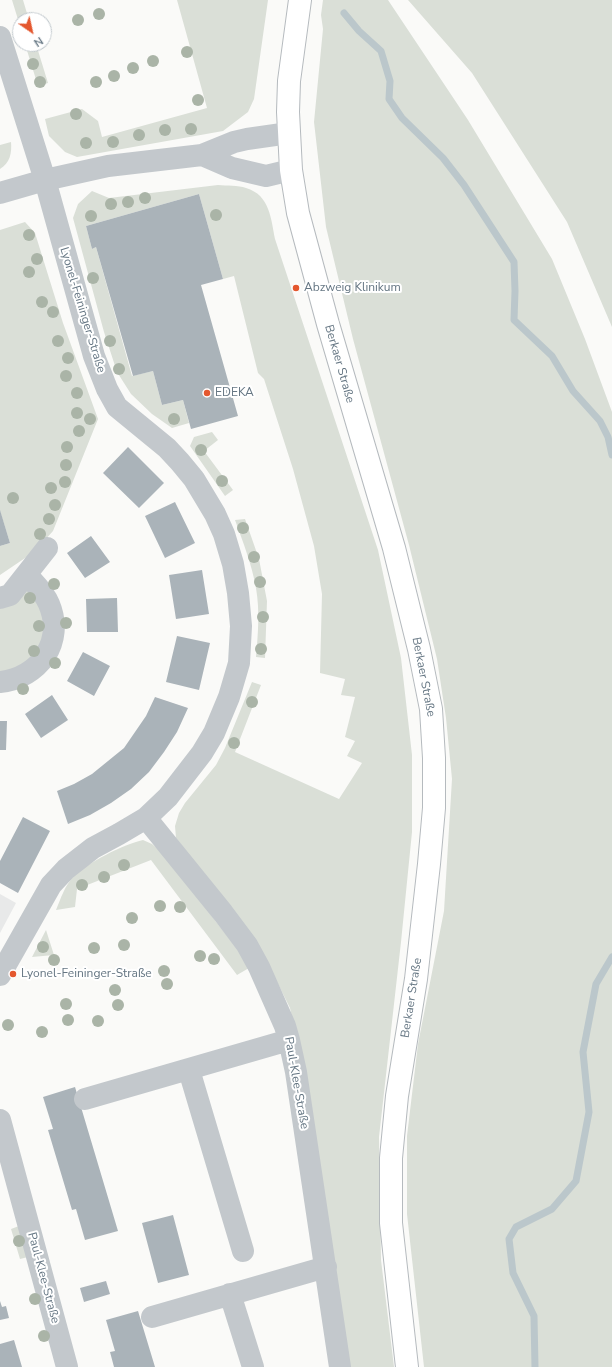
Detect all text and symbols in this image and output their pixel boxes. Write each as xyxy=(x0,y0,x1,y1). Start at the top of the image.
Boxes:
north arrow xyxy=(12,12,52,52)
text: N xyxy=(31,33,46,50)
street label: Lyonel-Feininger-Straße xyxy=(56,245,108,375)
place label: Abzweig Klinikum xyxy=(304,281,401,295)
marker: Abzweig Klinikum xyxy=(291,283,301,293)
street label: Berkaer Straße xyxy=(321,323,357,405)
place label: EDEKA xyxy=(215,386,254,400)
marker: EDEKA xyxy=(202,388,212,398)
street label: Berkaer Straße xyxy=(408,636,438,718)
street label: Berkaer Straße xyxy=(399,957,425,1039)
place label: Lyonel-Feininger-Straße xyxy=(21,967,152,981)
marker: Lyonel-Feininger-Straße xyxy=(8,969,18,979)
street label: Paul-Klee-Straße xyxy=(281,1036,311,1130)
street label: Paul-Klee-Straße xyxy=(24,1231,62,1325)

